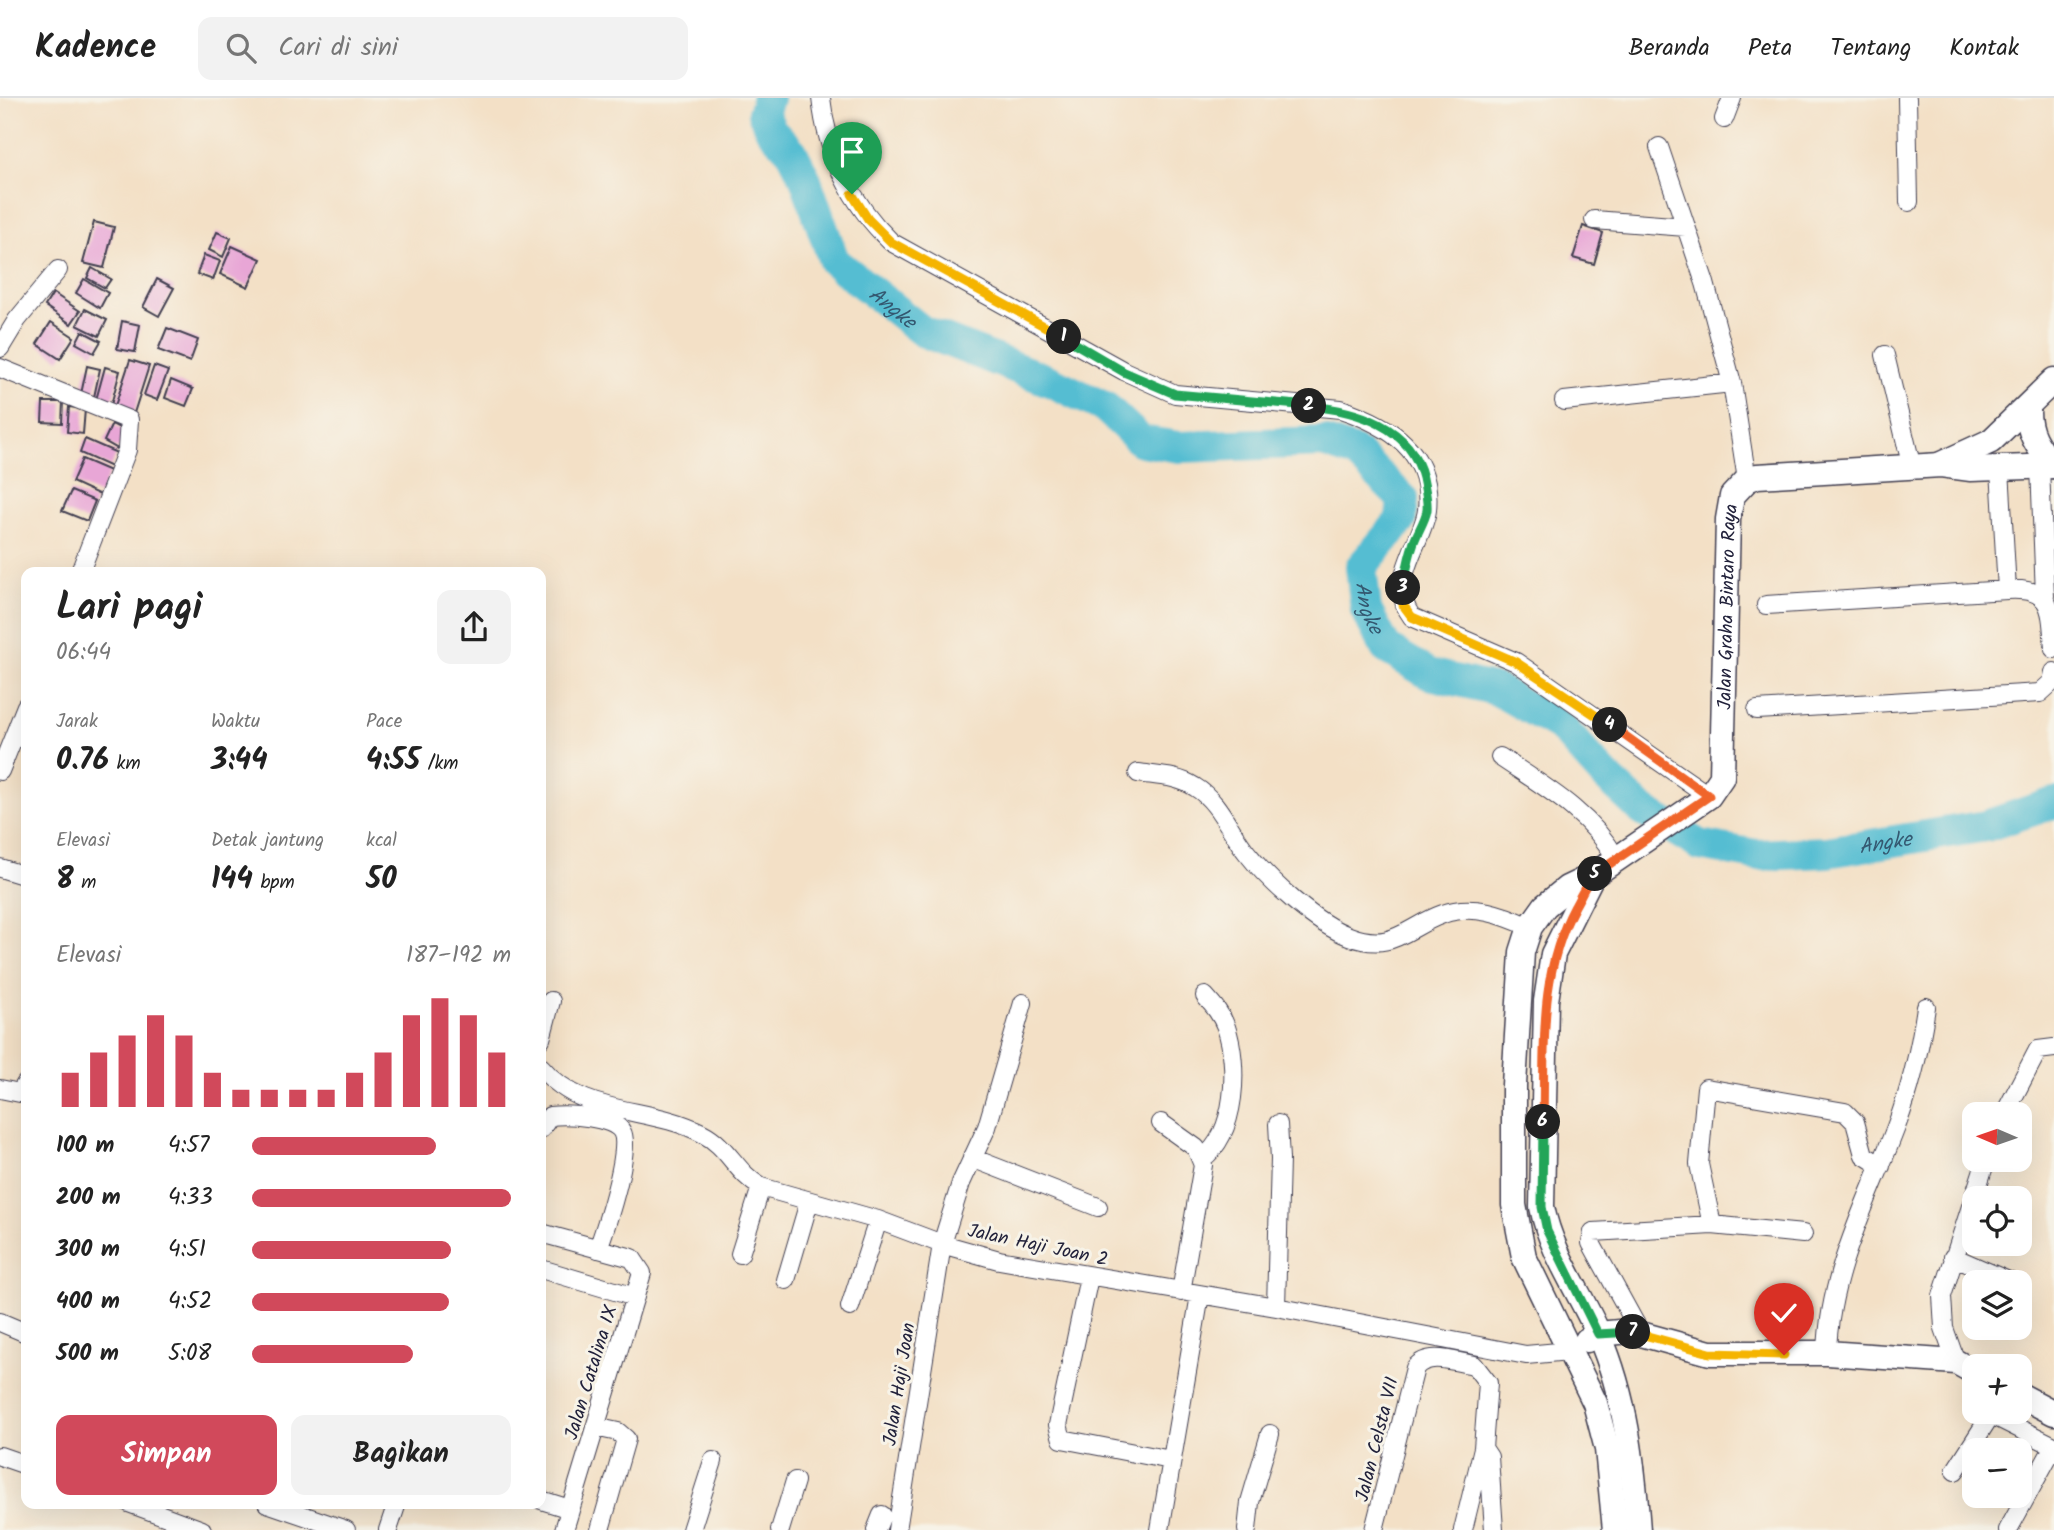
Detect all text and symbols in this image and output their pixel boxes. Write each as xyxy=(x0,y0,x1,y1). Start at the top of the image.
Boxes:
search box xyxy=(198,17,688,80)
text: Kadence xyxy=(35,22,156,75)
text: Cari di sini xyxy=(278,27,398,69)
icon: search xyxy=(222,29,260,67)
text: Beranda xyxy=(1628,29,1710,68)
text: Peta xyxy=(1748,29,1792,68)
text: Tentang xyxy=(1830,29,1911,68)
text: Kontak xyxy=(1949,29,2019,68)
pin xyxy=(822,122,882,194)
icon: arrive xyxy=(833,133,871,171)
water label: Angke xyxy=(861,279,925,340)
pin: 1 xyxy=(1046,320,1082,354)
text: 1 xyxy=(1061,321,1066,351)
pin: 2 xyxy=(1292,388,1326,424)
text: 2 xyxy=(1303,390,1314,420)
street label: Jalan Graha Bintaro Raya xyxy=(1711,501,1747,710)
pin: 3 xyxy=(1386,570,1420,606)
text: 3 xyxy=(1397,572,1408,602)
text: Lari pagi xyxy=(56,579,202,639)
water label: Angke xyxy=(1345,580,1392,643)
button: share xyxy=(437,590,511,664)
text: 06:44 xyxy=(56,635,111,671)
text: Jarak xyxy=(56,707,98,737)
text: Waktu xyxy=(211,707,260,737)
text: Pace xyxy=(366,707,402,737)
pin: 4 xyxy=(1592,708,1628,742)
text: 4 xyxy=(1604,709,1615,739)
text: 0.76 xyxy=(56,737,109,785)
text: 3:44 xyxy=(211,737,268,785)
text: 4:55 xyxy=(366,737,420,785)
text: km xyxy=(109,749,141,779)
text: /km xyxy=(420,749,458,779)
water label: Angke xyxy=(1856,823,1917,865)
text: Elevasi xyxy=(56,826,110,856)
text: Detak jantung xyxy=(211,826,324,856)
text: kcal xyxy=(366,826,397,856)
text: 8 xyxy=(56,856,74,904)
text: 144 xyxy=(211,856,253,904)
text: 50 xyxy=(366,856,397,904)
pin: 5 xyxy=(1578,856,1612,892)
text: 5 xyxy=(1590,858,1599,888)
text: m xyxy=(74,868,96,898)
text: bpm xyxy=(253,868,295,898)
text: Elevasi xyxy=(56,938,121,974)
text: 187–192 m xyxy=(406,938,511,974)
north arrow xyxy=(1962,1102,2032,1172)
map controls xyxy=(1962,1102,2032,1508)
pin: 6 xyxy=(1526,1104,1560,1140)
text: 6 xyxy=(1537,1106,1548,1136)
text: 100 m xyxy=(56,1128,114,1164)
text: 4:57 xyxy=(168,1128,209,1164)
text: 200 m xyxy=(56,1180,121,1216)
text: 4:33 xyxy=(168,1180,213,1216)
button: locate xyxy=(1962,1186,2032,1256)
street label: Jalan Haji Joan 2 xyxy=(965,1216,1111,1275)
text: 300 m xyxy=(56,1232,120,1268)
text: 4:51 xyxy=(168,1232,206,1268)
button: layers xyxy=(1962,1270,2032,1340)
pin xyxy=(1754,1283,1814,1355)
text: 400 m xyxy=(56,1284,120,1320)
text: 4:52 xyxy=(168,1284,212,1320)
icon: check xyxy=(1765,1294,1803,1332)
street label: Jalan Catalina IX xyxy=(557,1301,627,1444)
pin: 7 xyxy=(1616,1314,1650,1350)
text: 7 xyxy=(1628,1316,1637,1346)
street label: Jalan Haji Joan xyxy=(875,1321,925,1448)
text: 500 m xyxy=(56,1336,119,1372)
text: 5:08 xyxy=(168,1336,211,1372)
button: + xyxy=(1962,1354,2032,1424)
street label: Jalan Celsta VII xyxy=(1348,1374,1408,1505)
button: Simpan xyxy=(56,1415,277,1495)
button: Bagikan xyxy=(291,1415,511,1495)
button: − xyxy=(1962,1438,2032,1508)

